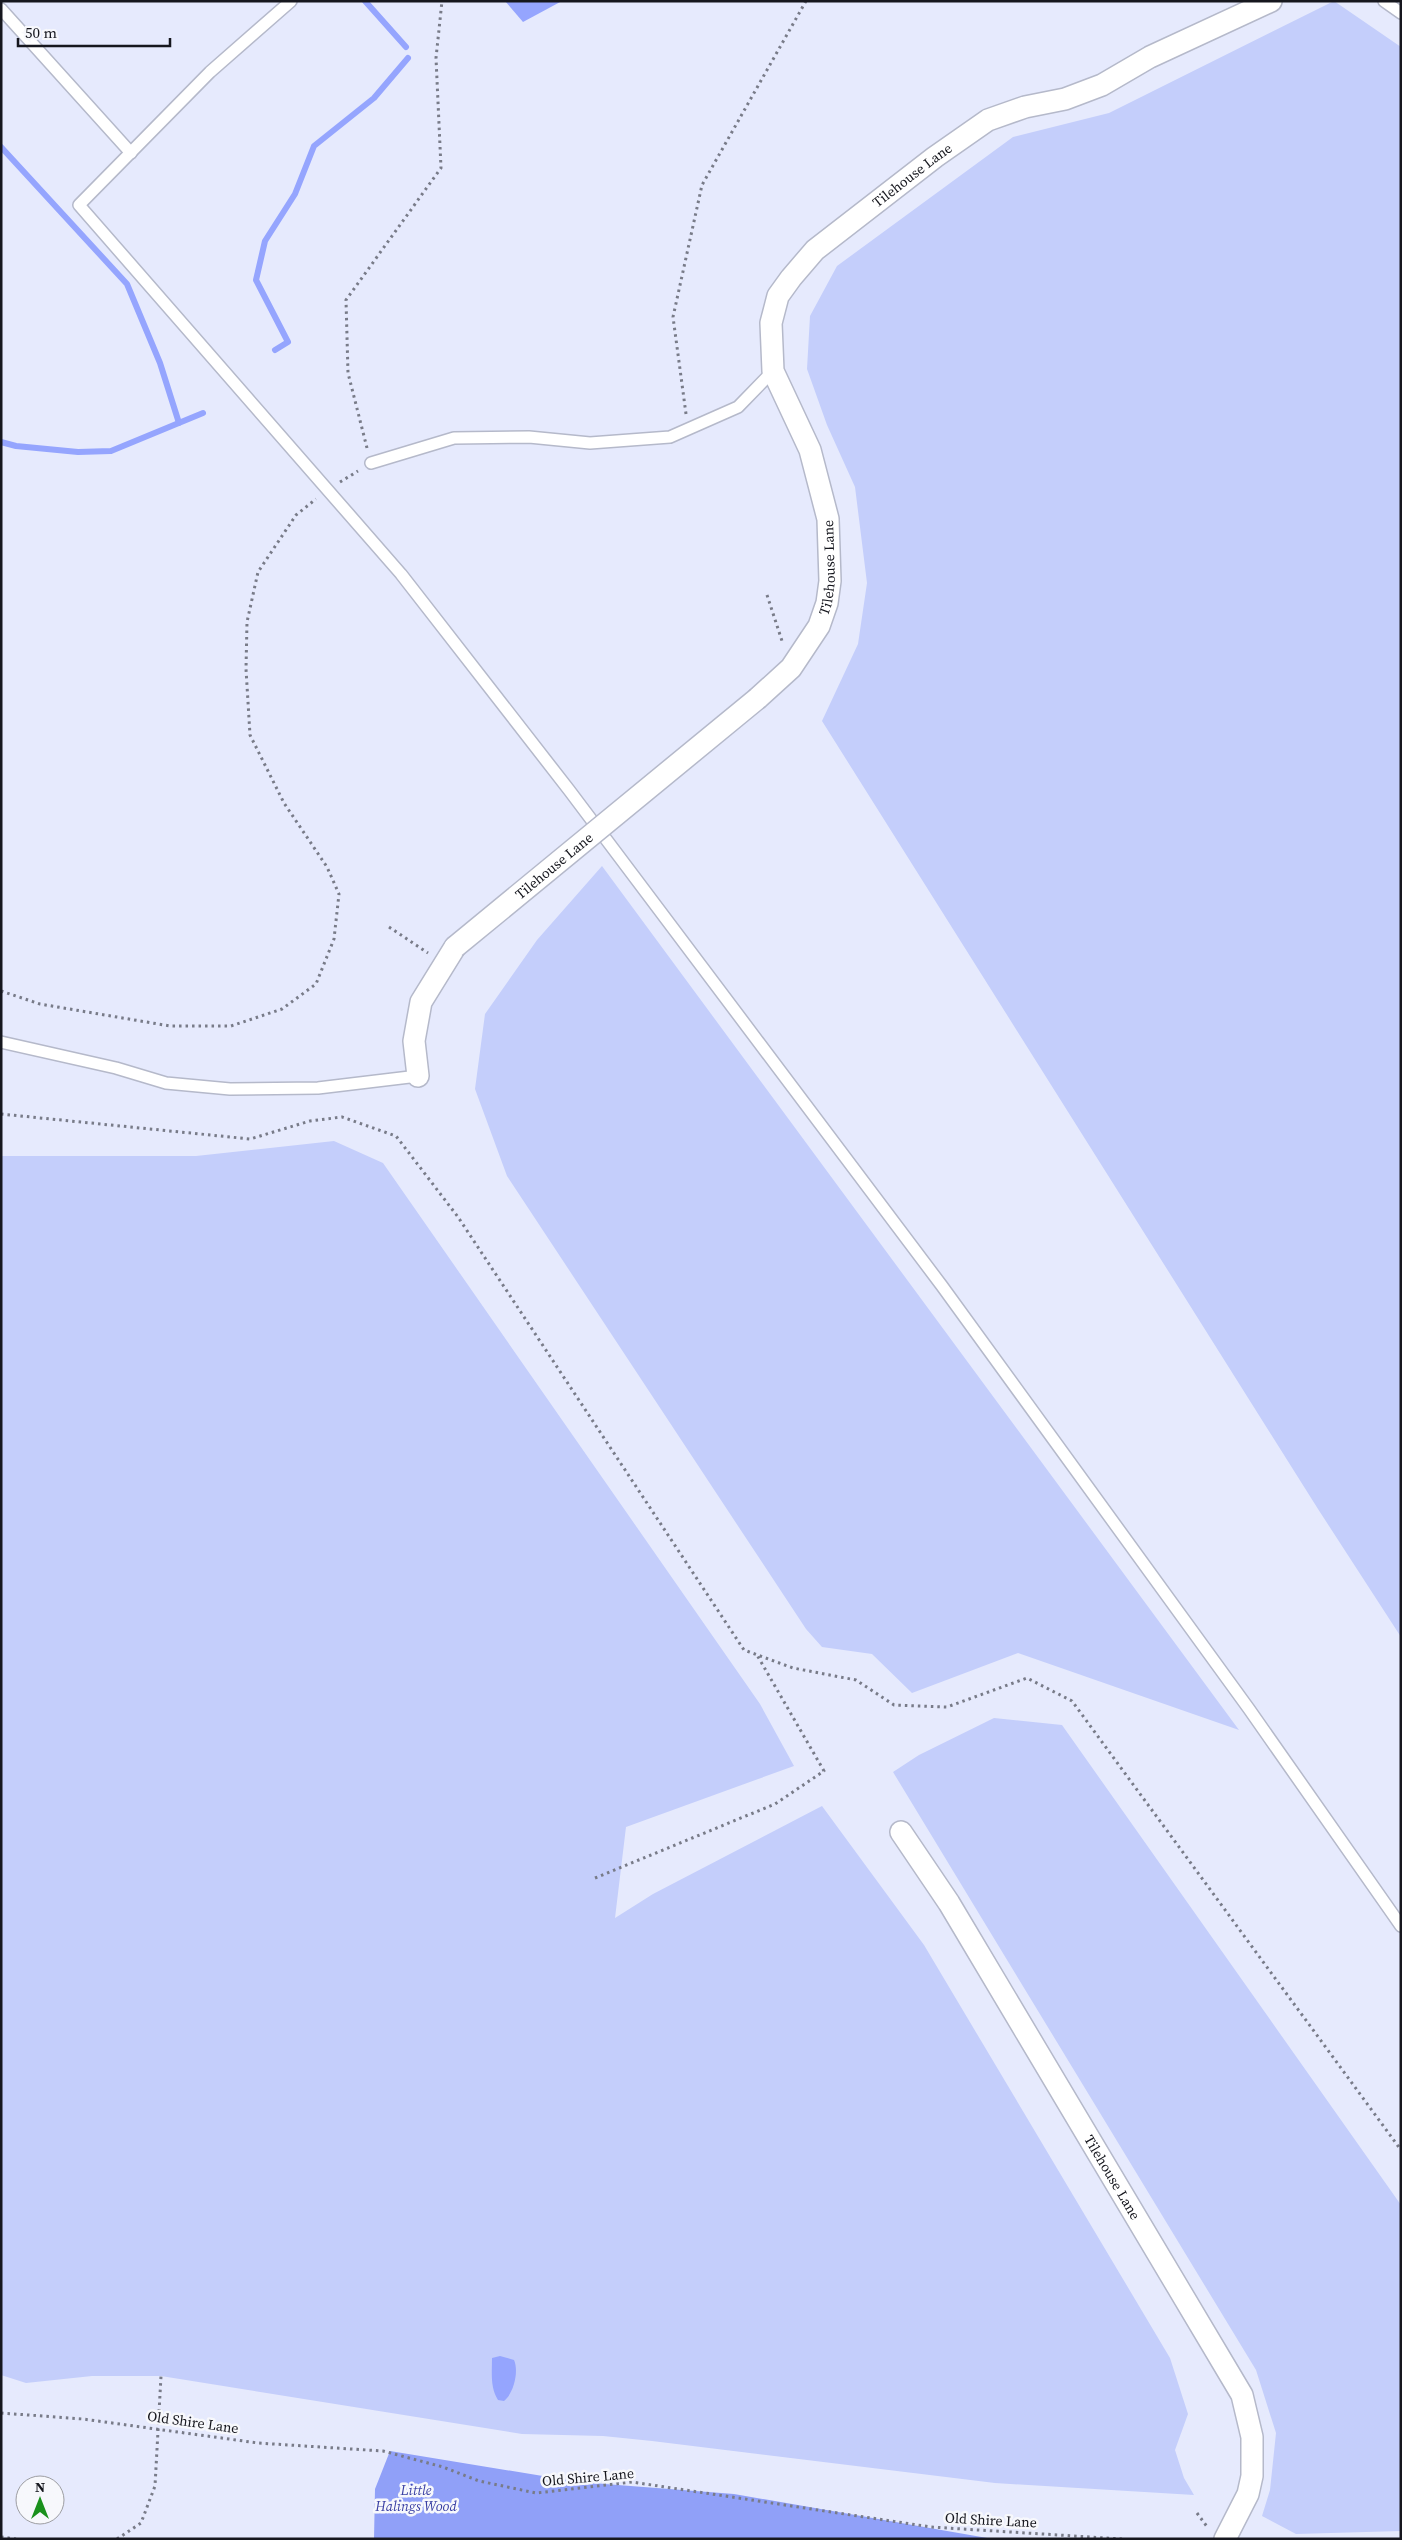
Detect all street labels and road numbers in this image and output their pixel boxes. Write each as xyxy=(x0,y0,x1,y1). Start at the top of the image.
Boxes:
street label: Tilehouse Lane xyxy=(868,138,956,212)
street label: Tilehouse Lane xyxy=(814,520,840,618)
street label: Tilehouse Lane xyxy=(511,828,597,904)
street label: Tilehouse Lane xyxy=(1079,2131,1145,2223)
street label: Old Shire Lane xyxy=(146,2406,240,2438)
street label: Old Shire Lane xyxy=(541,2463,635,2491)
street label: Old Shire Lane xyxy=(944,2508,1038,2532)

